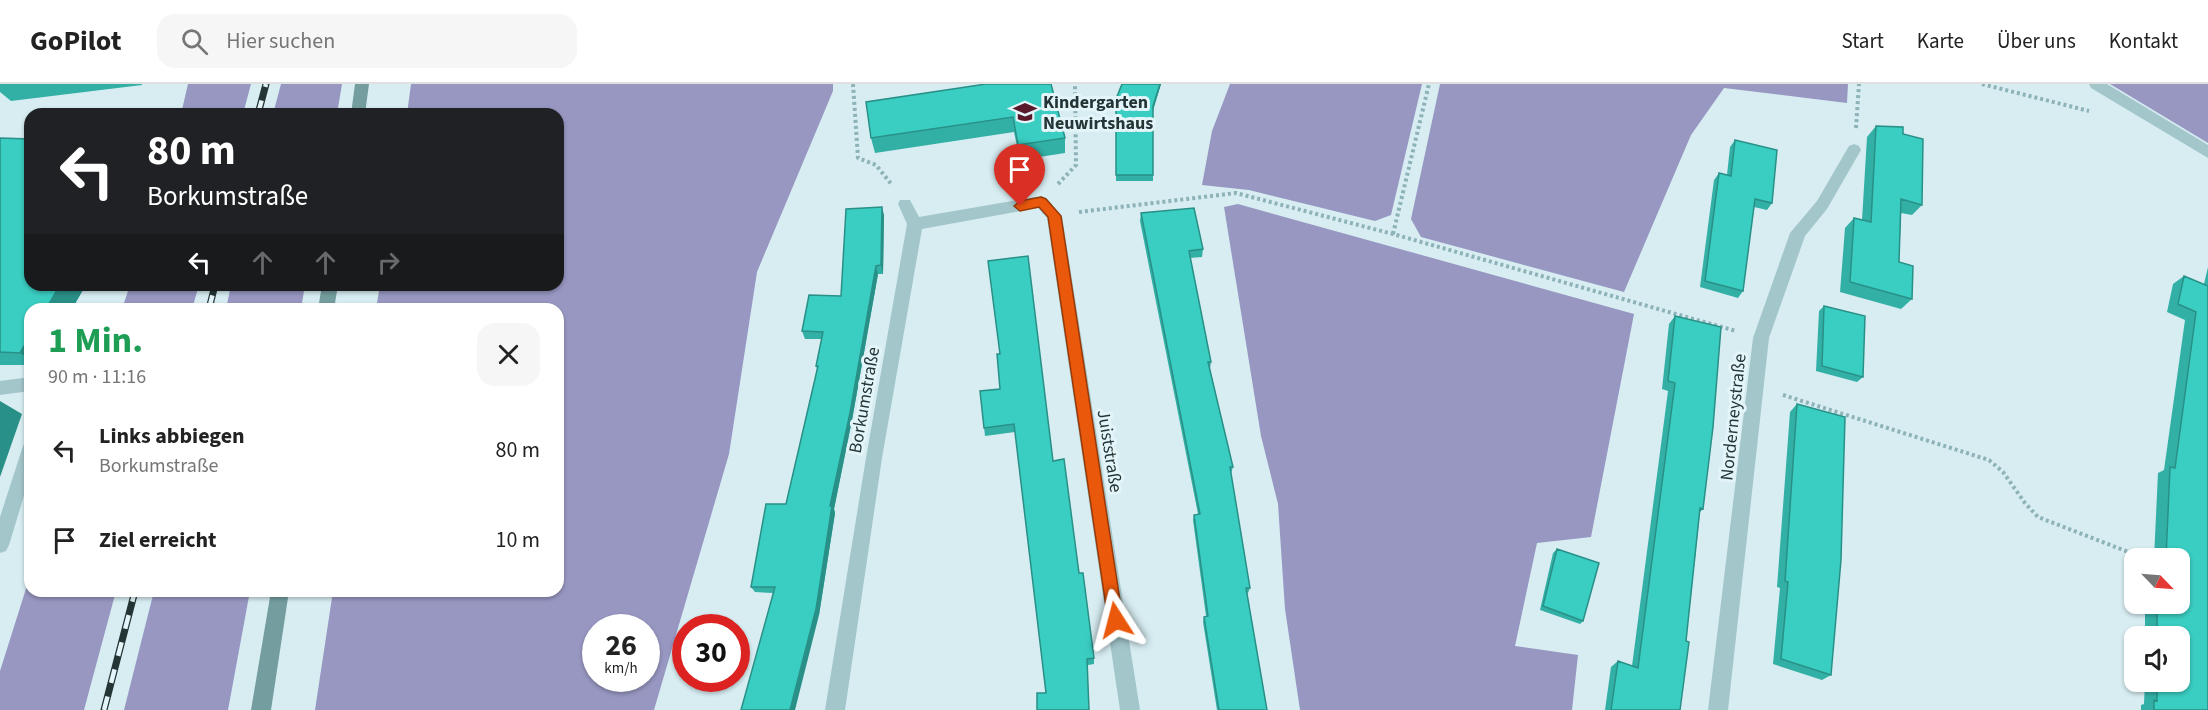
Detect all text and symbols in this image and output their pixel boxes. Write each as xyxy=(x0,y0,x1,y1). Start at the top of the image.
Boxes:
search box xyxy=(157,14,577,68)
text: GoPilot xyxy=(30,21,121,61)
icon: search xyxy=(178,25,211,58)
text: Hier suchen xyxy=(226,25,335,57)
text: Start xyxy=(1841,26,1884,56)
text: Karte xyxy=(1917,26,1964,56)
text: Über uns xyxy=(1997,26,2076,56)
text: Kontakt xyxy=(2109,26,2178,56)
place label: Kindergarten Neuwirtshaus xyxy=(1043,90,1153,136)
school or university icon: Kindergarten Neuwirtshaus xyxy=(1012,99,1038,125)
text: 80 m xyxy=(147,121,236,181)
icon: left xyxy=(48,132,126,210)
pin xyxy=(994,144,1045,206)
icon: arrive xyxy=(1003,153,1036,186)
text: Borkumstraße xyxy=(147,177,308,216)
icon: left xyxy=(183,246,216,279)
icon: ahead xyxy=(246,246,279,279)
icon: ahead xyxy=(309,246,342,279)
icon: right xyxy=(372,246,405,279)
text: 1 Min. xyxy=(48,315,143,366)
button: close xyxy=(477,323,540,386)
street label: Borkumstraße xyxy=(843,345,886,455)
street label: Norderneystraße xyxy=(1714,352,1753,482)
text: 90 m · 11:16 xyxy=(48,363,146,391)
street label: Juiststraße xyxy=(1091,408,1128,494)
text: Links abbiegen xyxy=(99,420,245,452)
icon: left xyxy=(48,434,81,467)
text: 80 m xyxy=(495,434,540,466)
text: Borkumstraße xyxy=(99,452,218,480)
icon: arrive xyxy=(48,524,81,557)
text: Ziel erreicht xyxy=(99,524,217,556)
text: 10 m xyxy=(495,524,540,556)
north arrow xyxy=(2124,548,2190,614)
map controls xyxy=(2124,548,2190,692)
position arrow xyxy=(1084,588,1148,652)
speed limit sign: 30 xyxy=(672,614,750,692)
text: 26 xyxy=(605,624,637,667)
button: sound xyxy=(2124,626,2190,692)
text: km/h xyxy=(604,658,638,679)

